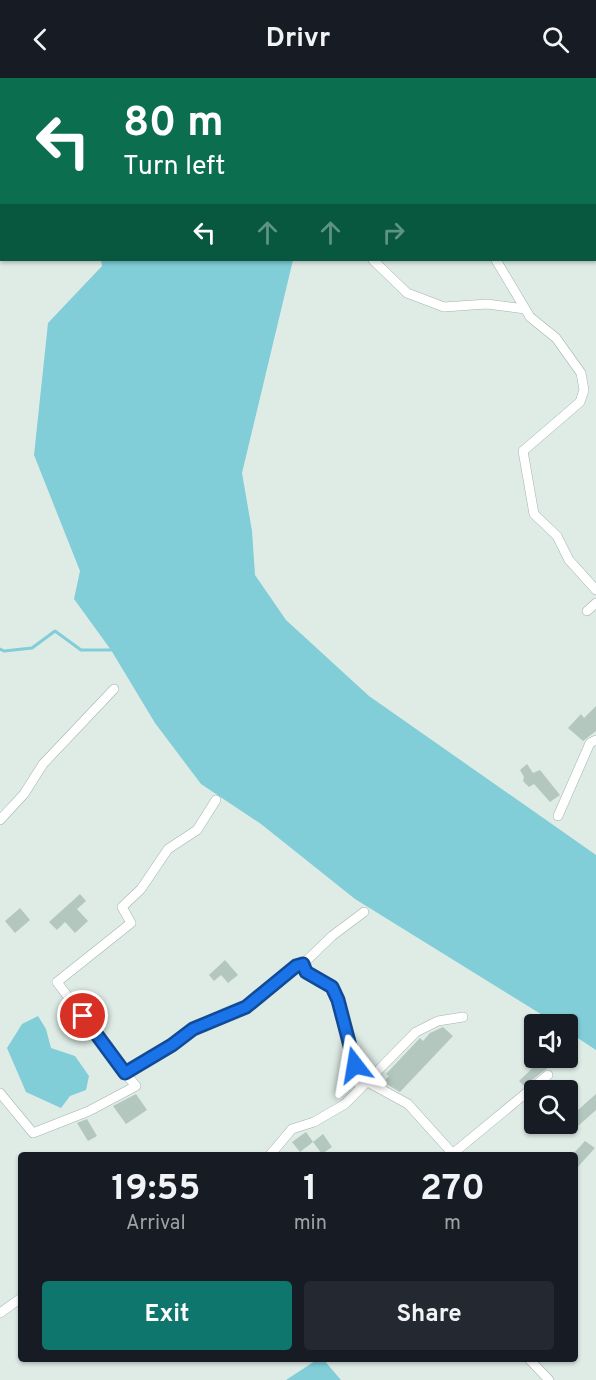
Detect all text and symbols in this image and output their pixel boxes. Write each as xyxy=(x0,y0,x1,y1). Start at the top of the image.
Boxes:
text: Drivr xyxy=(266,22,330,56)
icon: back xyxy=(24,23,57,56)
icon: search xyxy=(539,23,572,56)
text: 80 m xyxy=(123,98,224,151)
icon: left xyxy=(24,102,102,180)
text: Turn left xyxy=(123,150,225,184)
icon: left xyxy=(188,216,221,249)
icon: ahead xyxy=(251,216,284,249)
icon: ahead xyxy=(314,216,347,249)
icon: right xyxy=(377,216,410,249)
pin xyxy=(57,990,108,1041)
icon: arrive xyxy=(66,999,99,1032)
map controls xyxy=(524,1014,578,1134)
button: sound xyxy=(524,1014,578,1068)
position arrow xyxy=(323,1033,387,1097)
button: search xyxy=(524,1080,578,1134)
text: 19:55 xyxy=(111,1167,200,1213)
text: 1 xyxy=(303,1167,317,1213)
text: 270 xyxy=(420,1167,485,1213)
text: Arrival xyxy=(126,1211,186,1237)
text: min xyxy=(294,1211,327,1237)
text: m xyxy=(444,1211,461,1237)
button: Exit xyxy=(42,1281,292,1350)
button: Share xyxy=(304,1281,554,1350)

